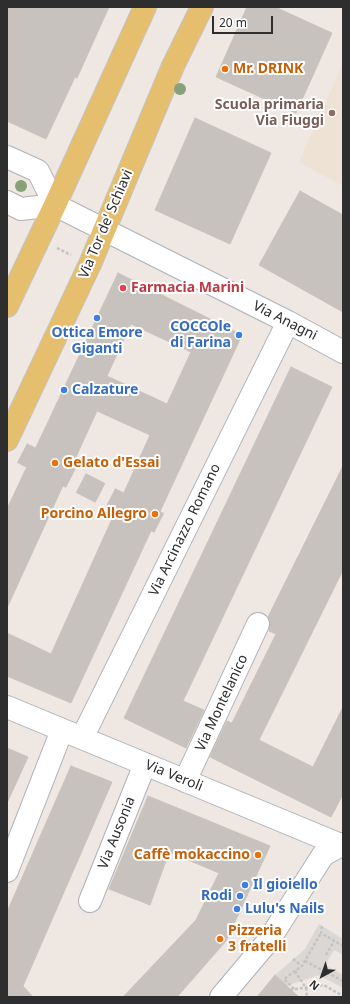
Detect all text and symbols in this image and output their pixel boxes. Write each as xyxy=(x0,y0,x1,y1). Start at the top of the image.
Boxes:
scale bar xyxy=(214,8,275,34)
text: 20 m xyxy=(219,14,247,31)
place label: Mr. DRINK xyxy=(233,61,303,77)
marker: Mr. DRINK xyxy=(220,64,230,74)
place label: Scuola primaria Via Fiuggi xyxy=(215,97,324,130)
marker: Scuola primaria Via Fiuggi xyxy=(327,108,337,118)
street label: Via Tor de' Schiavi xyxy=(75,167,137,281)
place label: Farmacia Marini xyxy=(131,280,244,296)
marker: Farmacia Marini xyxy=(118,283,128,293)
street label: Via Anagni xyxy=(250,298,320,344)
marker: Ottica Emore Giganti xyxy=(92,313,102,323)
place label: COCCOle di Farina xyxy=(170,319,231,352)
place label: Ottica Emore Giganti xyxy=(51,325,143,358)
marker: COCCOle di Farina xyxy=(234,330,244,340)
place label: Calzature xyxy=(72,382,138,398)
marker: Calzature xyxy=(59,385,69,395)
place label: Gelato d'Essai xyxy=(63,455,160,471)
marker: Gelato d'Essai xyxy=(50,458,60,468)
street label: Via Arcinazzo Romano xyxy=(146,461,224,599)
place label: Porcino Allegro xyxy=(41,506,147,522)
marker: Porcino Allegro xyxy=(150,509,160,519)
street label: Via Montelanico xyxy=(192,652,252,754)
street label: Via Veroli xyxy=(143,757,205,795)
street label: Via Ausonia xyxy=(95,794,139,872)
place label: Caffè mokaccino xyxy=(134,847,250,863)
marker: Caffè mokaccino xyxy=(253,850,263,860)
place label: Il gioiello xyxy=(253,877,318,893)
marker: Il gioiello xyxy=(240,880,250,890)
place label: Rodi xyxy=(201,888,232,904)
marker: Rodi xyxy=(235,891,245,901)
place label: Lulu's Nails xyxy=(245,901,324,917)
marker: Lulu's Nails xyxy=(232,904,242,914)
place label: Pizzeria 3 fratelli xyxy=(228,923,286,956)
marker: Pizzeria 3 fratelli xyxy=(215,934,225,944)
north arrow xyxy=(302,956,342,996)
text: N xyxy=(306,977,322,994)

